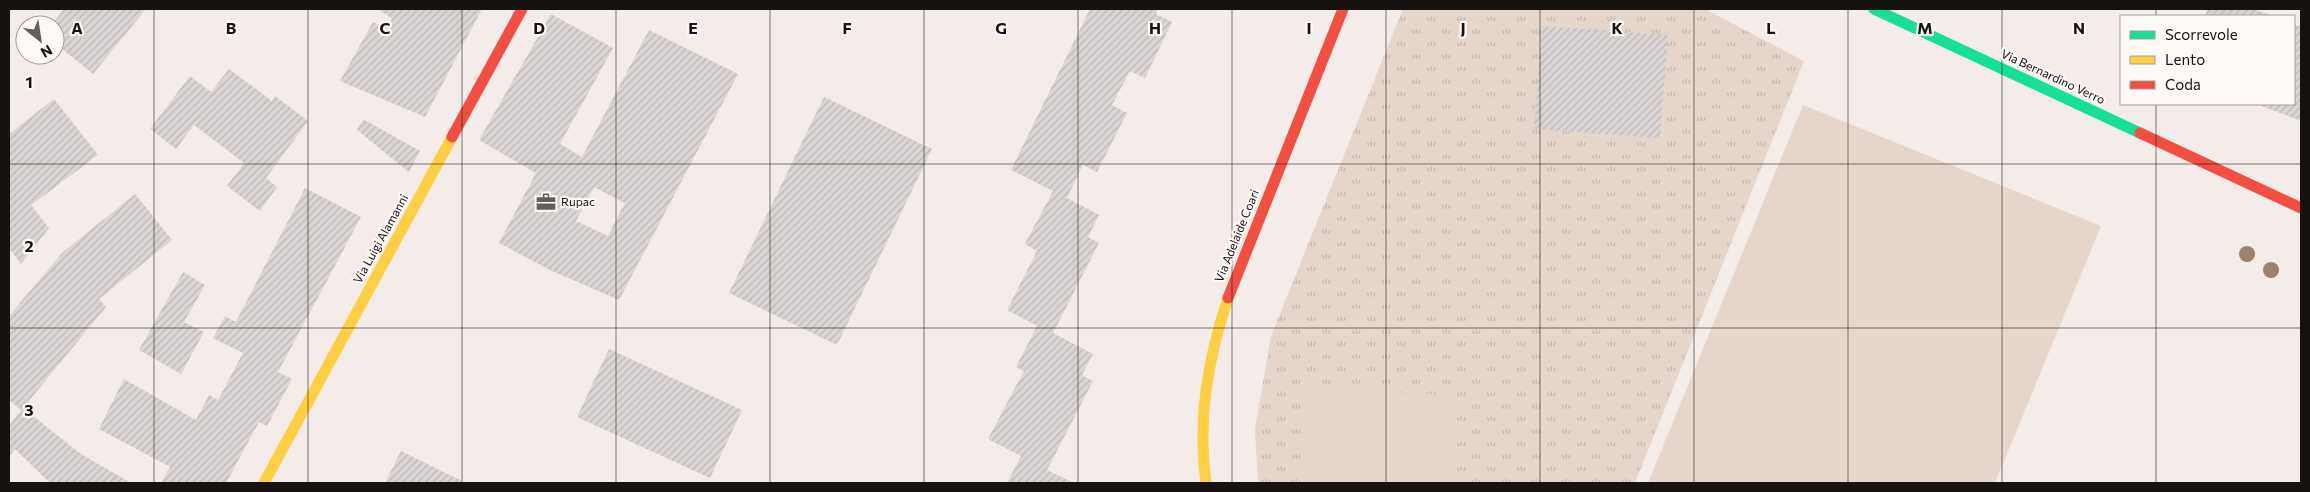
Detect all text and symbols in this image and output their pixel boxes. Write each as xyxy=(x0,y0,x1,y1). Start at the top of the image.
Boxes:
north arrow xyxy=(15,15,65,65)
legend xyxy=(2120,15,2295,105)
text: A xyxy=(71,18,83,37)
text: B xyxy=(226,18,237,37)
text: C xyxy=(380,18,391,37)
text: D xyxy=(533,18,545,37)
text: E xyxy=(688,18,698,37)
text: F xyxy=(842,18,852,37)
text: G xyxy=(995,18,1007,37)
text: H xyxy=(1149,18,1161,37)
text: I xyxy=(1306,18,1312,37)
text: J xyxy=(1460,18,1466,37)
text: K xyxy=(1611,18,1623,37)
text: L xyxy=(1766,18,1776,37)
text: M xyxy=(1917,18,1933,37)
text: N xyxy=(2073,18,2085,37)
text: Scorrevole xyxy=(2165,25,2238,43)
text: N xyxy=(38,42,56,62)
street label: Via Bernardino Verro xyxy=(1999,46,2108,106)
text: Lento xyxy=(2165,50,2205,68)
text: 1 xyxy=(25,72,33,91)
text: Coda xyxy=(2165,75,2201,93)
street label: Via Adelaide Coari xyxy=(1211,187,1261,284)
office icon: Rupac xyxy=(535,191,557,213)
street label: Via Luigi Alamanni xyxy=(350,192,410,285)
place label: Rupac xyxy=(561,194,595,208)
text: 2 xyxy=(24,236,34,255)
text: 3 xyxy=(24,400,34,419)

